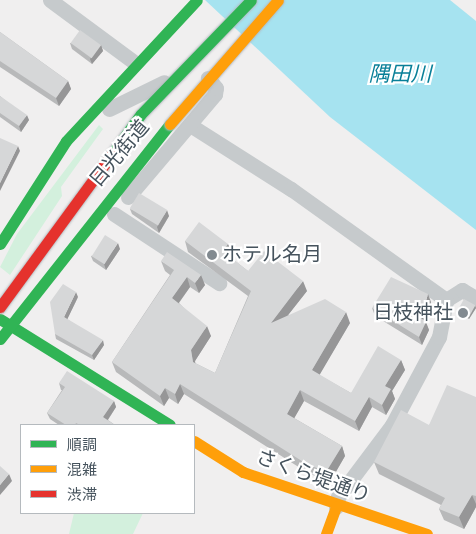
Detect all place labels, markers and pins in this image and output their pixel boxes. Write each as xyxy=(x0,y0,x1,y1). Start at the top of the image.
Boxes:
place label: ホテル名月 xyxy=(222,243,322,267)
marker: ホテル名月 xyxy=(206,249,218,261)
place label: 日枝神社 xyxy=(373,301,453,325)
marker: 日枝神社 xyxy=(457,307,469,319)

